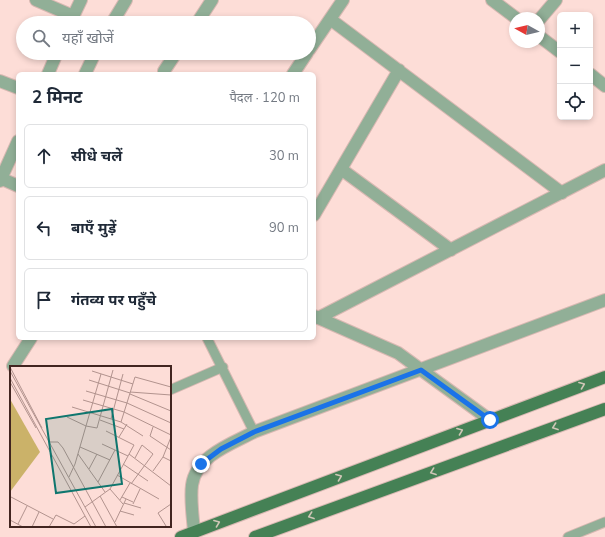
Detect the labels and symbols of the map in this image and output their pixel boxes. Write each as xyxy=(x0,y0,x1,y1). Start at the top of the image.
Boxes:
north arrow xyxy=(509,12,545,48)
inset map xyxy=(10,366,171,527)
one-way arrow xyxy=(578,382,585,390)
route start xyxy=(481,411,499,429)
one-way arrow xyxy=(552,422,559,431)
one-way arrow xyxy=(457,428,464,436)
route end xyxy=(192,455,210,473)
one-way arrow xyxy=(430,467,437,475)
one-way arrow xyxy=(335,474,342,482)
one-way arrow xyxy=(308,512,315,520)
one-way arrow xyxy=(214,520,221,528)

